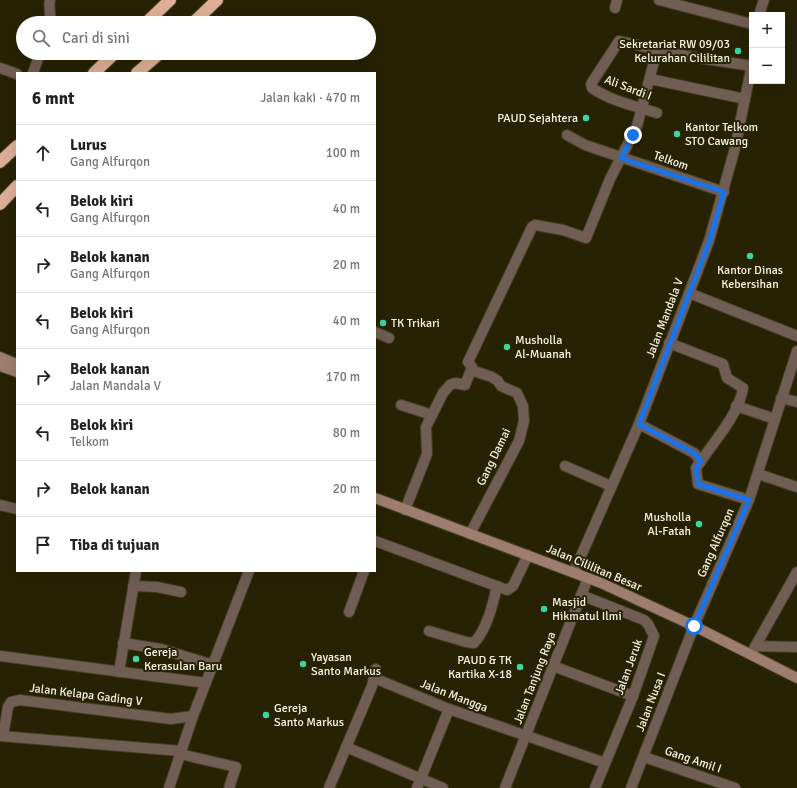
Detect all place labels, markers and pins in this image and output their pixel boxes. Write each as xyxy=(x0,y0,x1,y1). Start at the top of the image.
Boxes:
place label: Sekretariat RW 09/03 Kelurahan Cililitan xyxy=(619,37,730,66)
marker: Sekretariat RW 09/03 Kelurahan Cililitan xyxy=(733,46,743,56)
place label: PAUD Sejahtera xyxy=(497,111,578,126)
marker: PAUD Sejahtera xyxy=(581,113,591,123)
place label: Kantor Telkom STO Cawang xyxy=(685,120,758,149)
marker: Kantor Telkom STO Cawang xyxy=(672,129,682,139)
marker: Kantor Dinas Kebersihan xyxy=(745,251,755,261)
place label: Kantor Dinas Kebersihan xyxy=(717,263,783,292)
place label: TK Trikari xyxy=(391,316,440,331)
marker: TK Trikari xyxy=(378,318,388,328)
place label: Musholla Al-Muanah xyxy=(515,333,571,362)
marker: Musholla Al-Muanah xyxy=(502,342,512,352)
place label: Musholla Al-Fatah xyxy=(644,510,691,539)
marker: Musholla Al-Fatah xyxy=(694,519,704,529)
place label: Masjid Hikmatul Ilmi xyxy=(552,595,622,624)
marker: Masjid Hikmatul Ilmi xyxy=(539,604,549,614)
place label: Gereja Kerasulan Baru xyxy=(144,645,222,674)
place label: Yayasan Santo Markus xyxy=(311,650,381,679)
place label: PAUD & TK Kartika X-18 xyxy=(448,653,512,682)
marker: Gereja Kerasulan Baru xyxy=(131,654,141,664)
marker: Yayasan Santo Markus xyxy=(298,659,308,669)
marker: PAUD & TK Kartika X-18 xyxy=(515,662,525,672)
place label: Gereja Santo Markus xyxy=(274,701,344,730)
marker: Gereja Santo Markus xyxy=(261,710,271,720)

